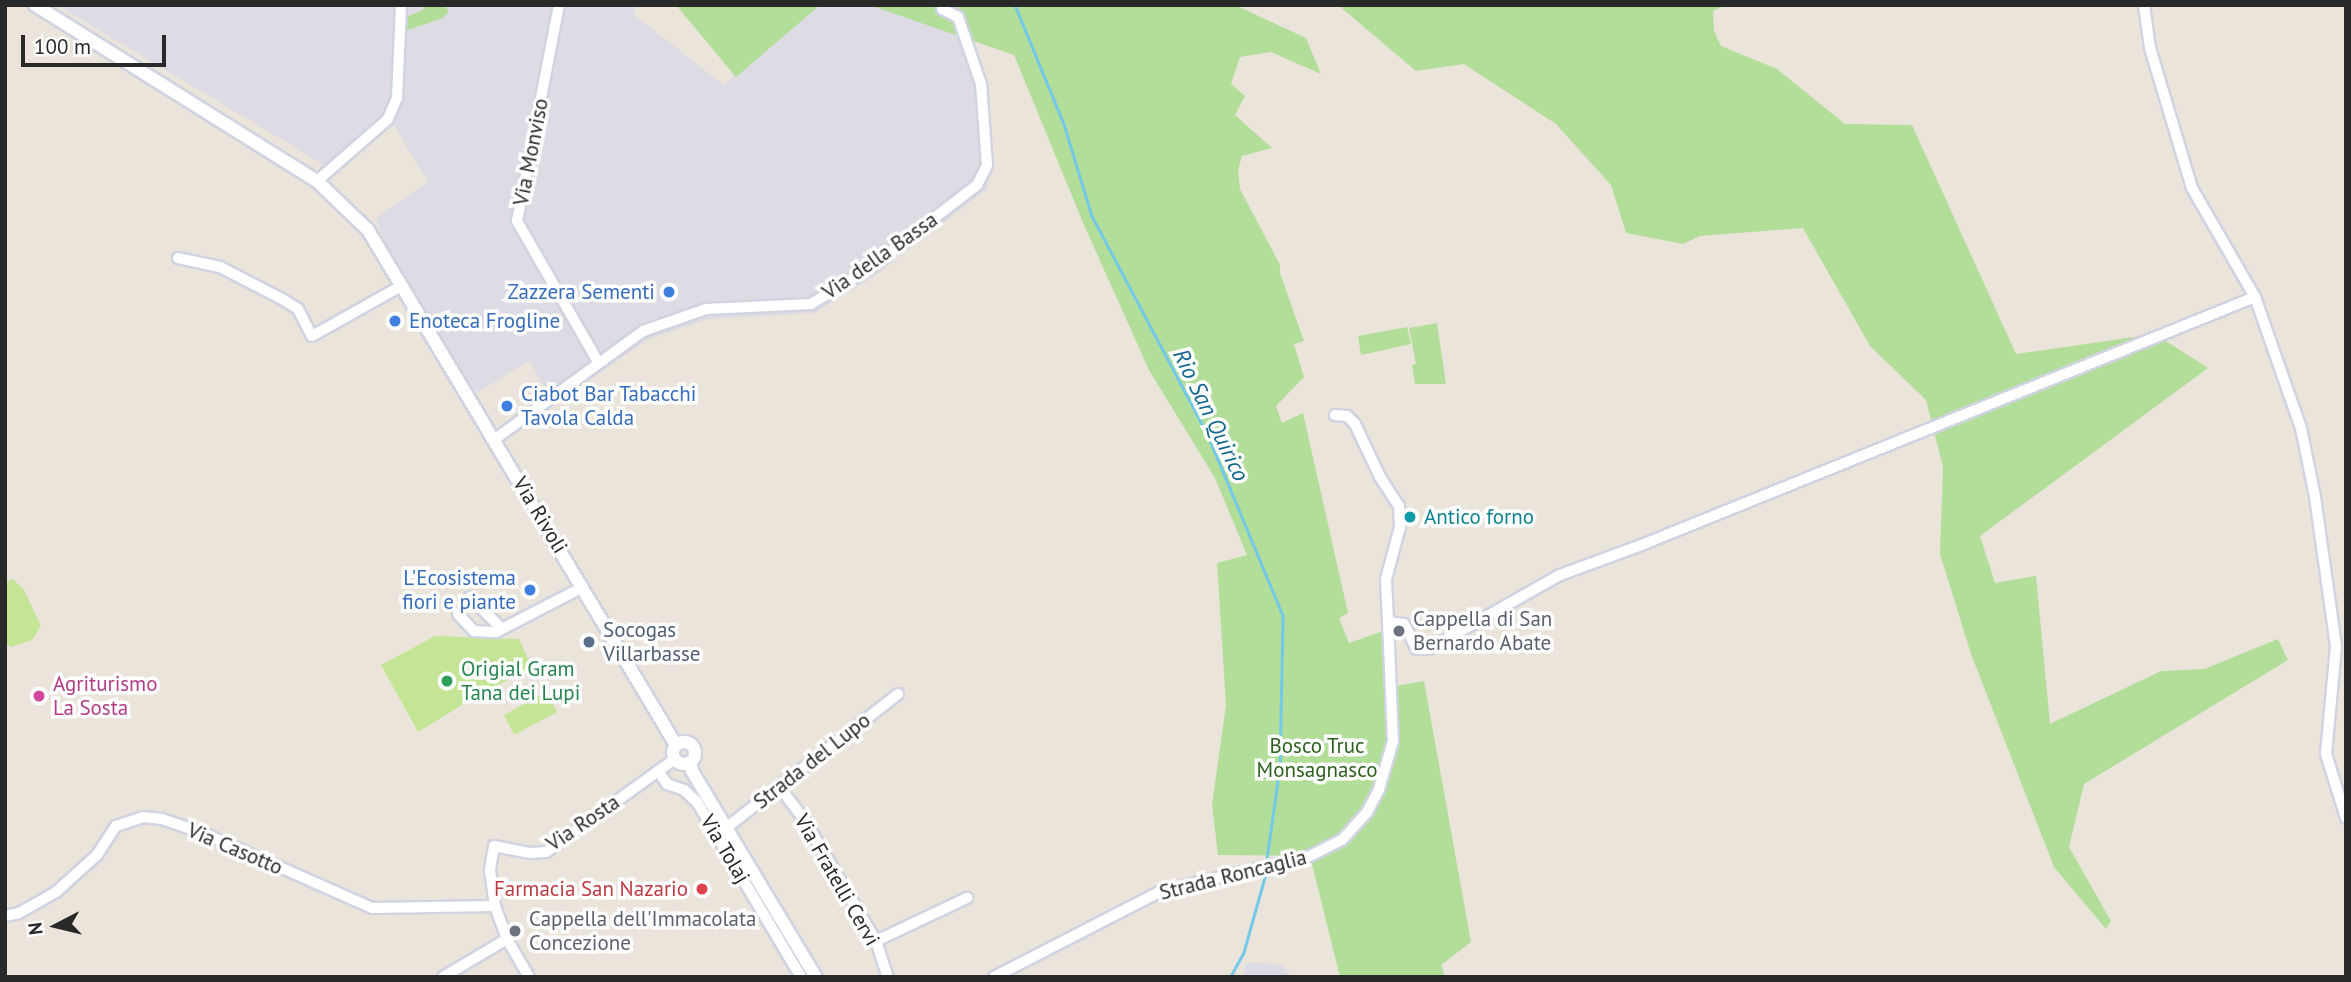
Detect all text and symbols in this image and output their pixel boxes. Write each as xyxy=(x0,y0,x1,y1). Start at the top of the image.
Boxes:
scale bar xyxy=(24,21,170,65)
text: 100 m xyxy=(34,33,91,60)
street label: Via Monviso xyxy=(508,96,554,208)
street label: Via della Bassa xyxy=(818,207,942,305)
place label: Zazzera Sementi xyxy=(508,279,655,305)
marker: Zazzera Sementi xyxy=(661,284,677,300)
place label: Enoteca Frogline xyxy=(409,308,560,334)
marker: Enoteca Frogline xyxy=(387,313,403,329)
water label: Rio San Quirico xyxy=(1167,344,1255,486)
place label: Ciabot Bar Tabacchi Tavola Calda xyxy=(521,381,697,431)
marker: Ciabot Bar Tabacchi Tavola Calda xyxy=(499,398,515,414)
street label: Via Rivoli xyxy=(507,472,573,558)
place label: Antico forno xyxy=(1424,504,1534,530)
marker: Antico forno xyxy=(1402,509,1418,525)
place label: L'Ecosistema fiori e piante xyxy=(402,565,516,615)
marker: L'Ecosistema fiori e piante xyxy=(522,582,538,598)
place label: Cappella di San Bernardo Abate xyxy=(1413,606,1552,656)
place label: Socogas Villarbasse xyxy=(603,617,700,667)
marker: Cappella di San Bernardo Abate xyxy=(1391,623,1407,639)
marker: Socogas Villarbasse xyxy=(581,634,597,650)
place label: Origial Gram Tana dei Lupi xyxy=(461,656,580,706)
place label: Agriturismo La Sosta xyxy=(53,671,157,721)
marker: Origial Gram Tana dei Lupi xyxy=(439,673,455,689)
marker: Agriturismo La Sosta xyxy=(31,688,47,704)
street label: Strada del Lupo xyxy=(749,708,875,814)
park label: Bosco Truc Monsagnasco xyxy=(1257,733,1377,783)
street label: Via Rosta xyxy=(542,789,624,857)
street label: Via Tolaj xyxy=(695,810,755,888)
street label: Via Fratelli Cervi xyxy=(789,810,885,950)
street label: Via Casotto xyxy=(184,818,286,880)
street label: Strada Roncaglia xyxy=(1157,845,1309,905)
place label: Farmacia San Nazario xyxy=(494,876,688,902)
marker: Farmacia San Nazario xyxy=(694,881,710,897)
north arrow xyxy=(21,891,91,961)
place label: Cappella dell'Immacolata Concezione xyxy=(529,906,756,956)
text: N xyxy=(22,921,48,936)
marker: Cappella dell'Immacolata Concezione xyxy=(507,923,523,939)

